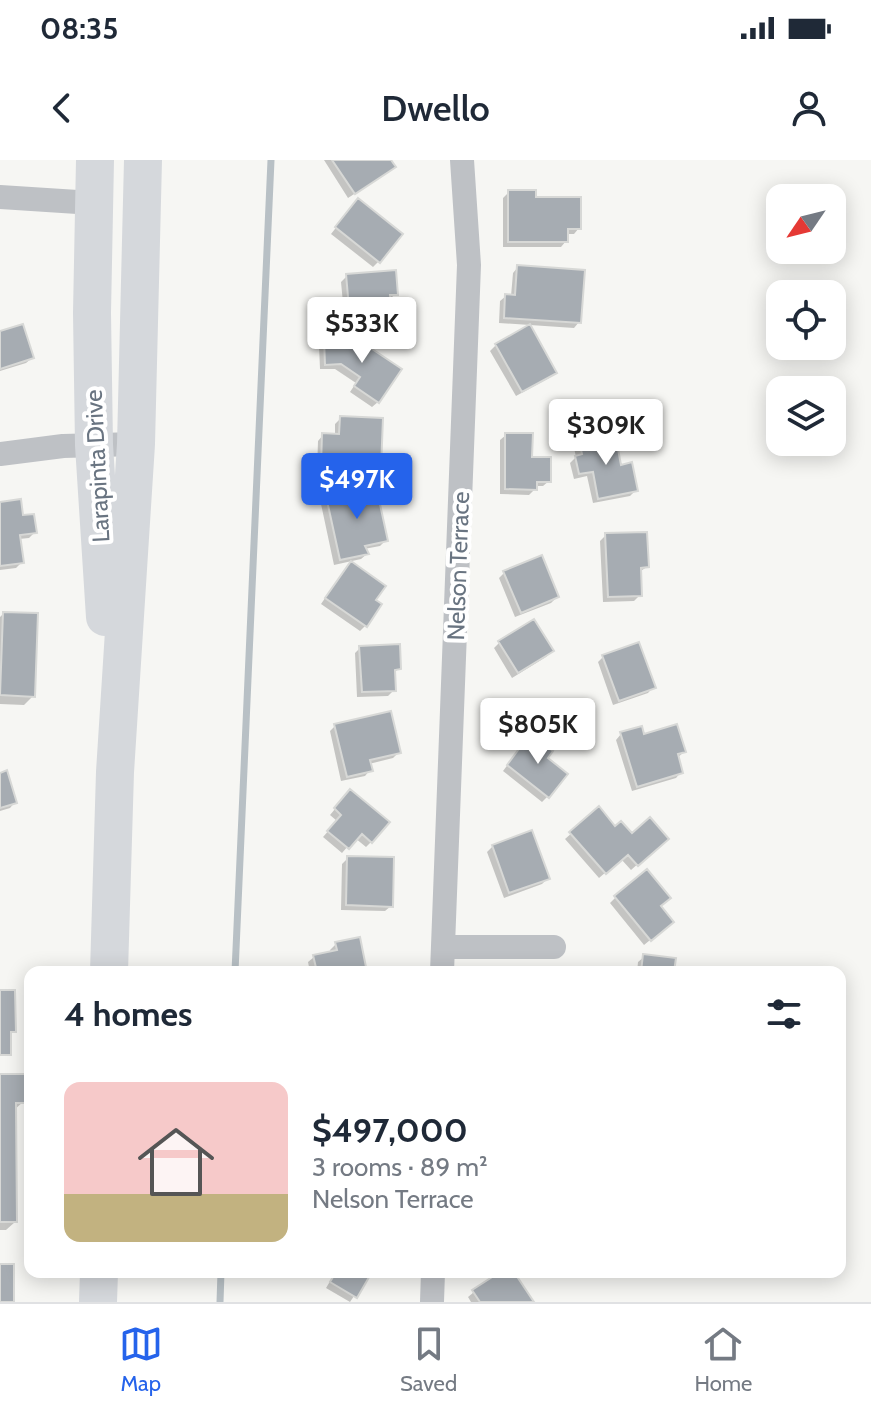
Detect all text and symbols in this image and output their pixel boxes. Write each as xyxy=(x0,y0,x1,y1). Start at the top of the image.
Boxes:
text: 08:35 xyxy=(40,10,118,47)
icon: back xyxy=(40,86,84,130)
text: Dwello xyxy=(381,86,490,130)
icon: person xyxy=(787,86,831,130)
north arrow xyxy=(766,184,846,264)
map controls xyxy=(766,184,846,456)
button: locate xyxy=(766,280,846,360)
pin: $533K xyxy=(306,297,418,365)
text: $533K xyxy=(325,307,399,339)
button: layers xyxy=(766,376,846,456)
street label: Larapinta Drive xyxy=(79,389,115,543)
pin: $309K xyxy=(550,399,662,467)
text: $309K xyxy=(567,409,645,441)
pin: $497K xyxy=(301,453,413,521)
text: $497K xyxy=(319,463,395,495)
street label: Nelson Terrace xyxy=(441,491,475,641)
pin: $805K xyxy=(482,698,594,766)
text: $805K xyxy=(498,708,578,740)
icon: filters xyxy=(762,992,806,1036)
text: 4 homes xyxy=(64,993,192,1035)
text: $497,000 xyxy=(312,1109,468,1151)
icon: home xyxy=(128,1114,224,1210)
text: 3 rooms · 89 m² xyxy=(312,1151,488,1183)
text: Nelson Terrace xyxy=(312,1183,474,1215)
tab: Map xyxy=(119,1322,163,1397)
tab: Saved xyxy=(400,1322,457,1397)
tab: Home xyxy=(694,1322,752,1397)

